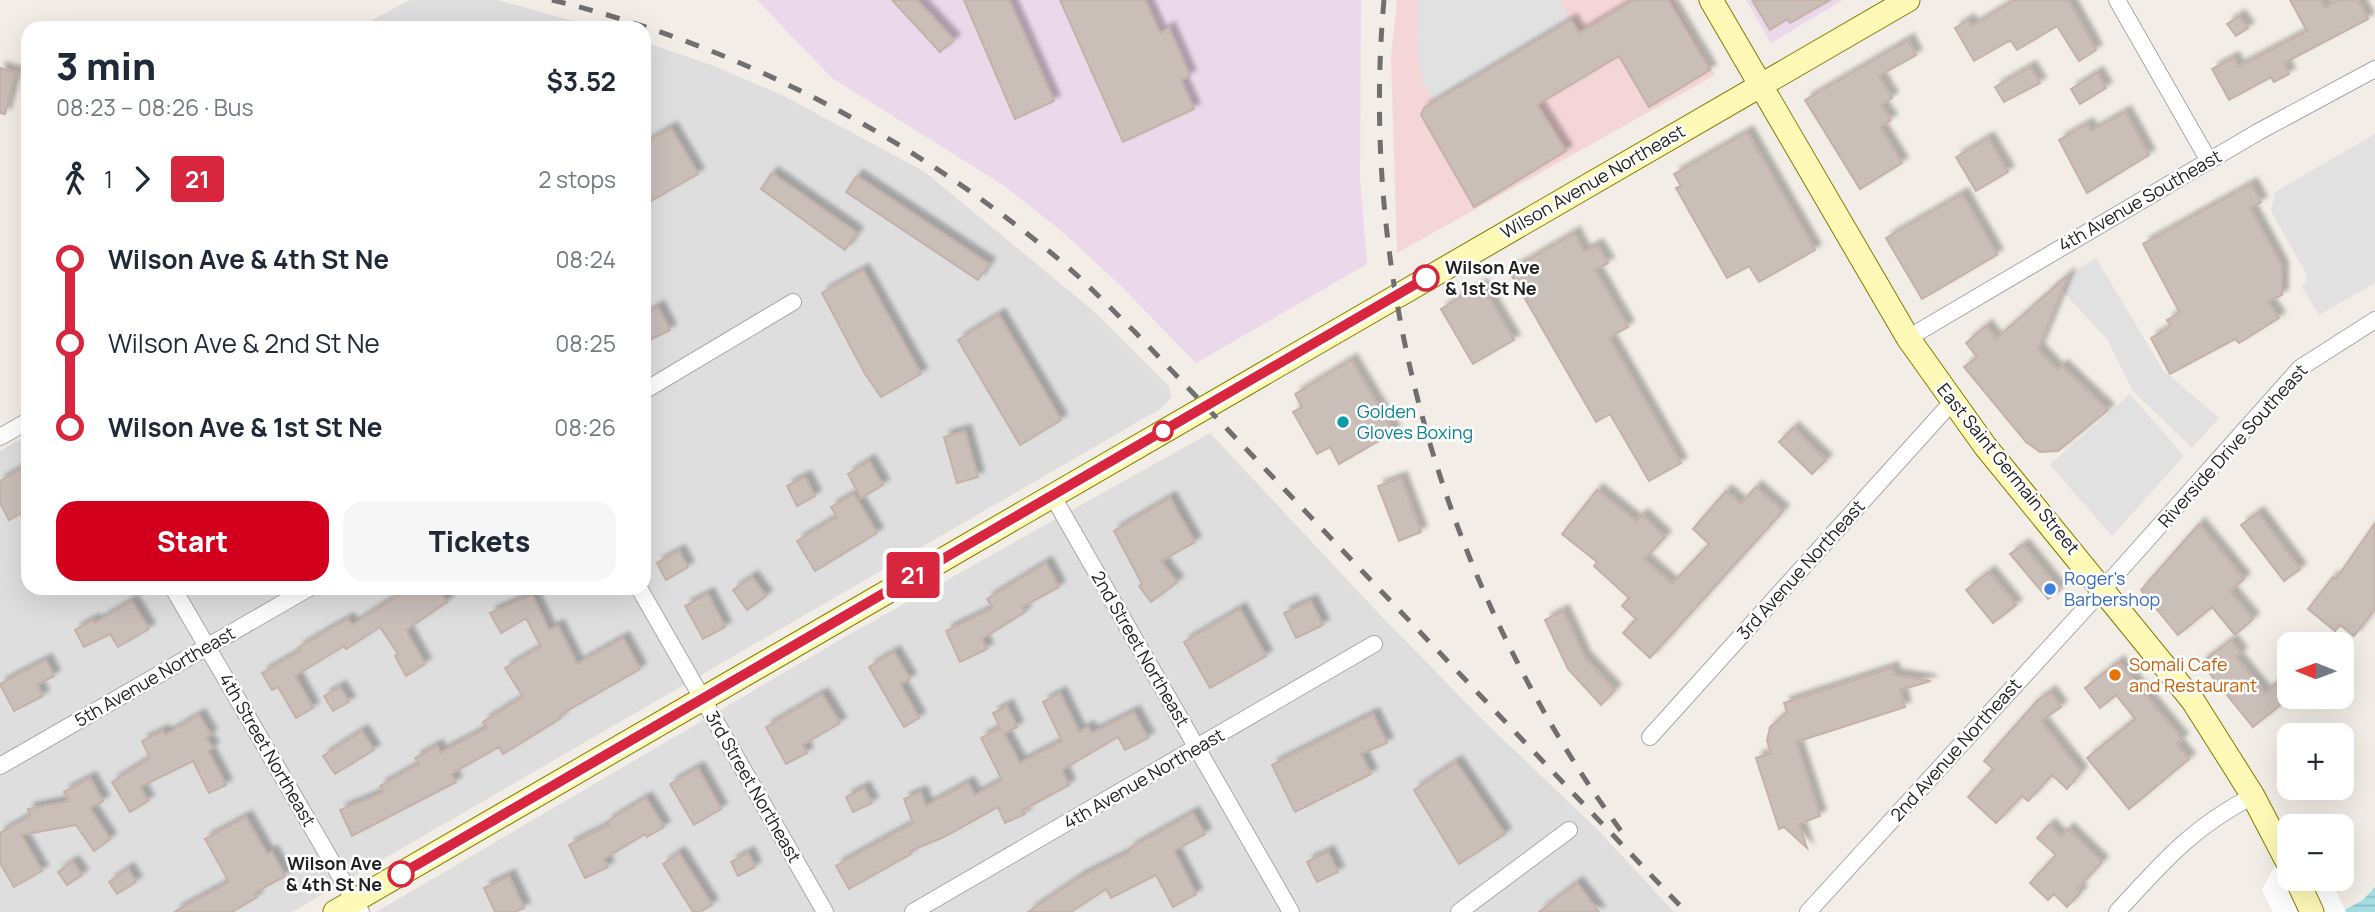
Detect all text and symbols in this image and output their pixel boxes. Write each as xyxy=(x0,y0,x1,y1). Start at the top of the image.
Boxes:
text: 3 min xyxy=(56,39,156,91)
text: $3.52 xyxy=(547,63,616,99)
text: 08:23 – 08:26 · Bus xyxy=(56,91,254,123)
street label: Wilson Avenue Northeast xyxy=(1496,119,1689,244)
street label: 4th Avenue Southeast xyxy=(2054,144,2225,257)
icon: walk xyxy=(56,160,94,198)
icon: forward xyxy=(123,160,161,198)
text: 21 xyxy=(185,162,210,195)
text: 1 xyxy=(104,163,113,195)
text: 2 stops xyxy=(538,163,616,195)
text: Wilson Ave & 4th St Ne xyxy=(108,241,389,277)
text: 08:24 xyxy=(556,243,616,275)
place label: Wilson Ave & 1st St Ne xyxy=(1445,255,1540,300)
marker: Wilson Ave & 1st St Ne xyxy=(1413,265,1439,291)
text: Wilson Ave & 2nd St Ne xyxy=(108,325,380,361)
text: 08:25 xyxy=(555,327,616,359)
street label: Riverside Drive Southeast xyxy=(2152,358,2312,532)
street label: East Saint Germain Street xyxy=(1932,378,2085,559)
place label: Golden Gloves Boxing xyxy=(1357,399,1473,444)
text: Wilson Ave & 1st St Ne xyxy=(108,409,383,445)
text: 08:26 xyxy=(554,411,616,443)
marker: Golden Gloves Boxing xyxy=(1335,414,1351,430)
unlabelled marker xyxy=(1153,421,1173,441)
street label: 3rd Avenue Northeast xyxy=(1731,494,1869,644)
button: Start xyxy=(56,501,329,581)
button: Tickets xyxy=(343,501,616,581)
line badge: 21 xyxy=(881,552,944,598)
text: 21 xyxy=(901,558,925,591)
street label: 2nd Street Northeast xyxy=(1086,566,1195,731)
place label: Roger's Barbershop xyxy=(2064,566,2160,611)
marker: Roger's Barbershop xyxy=(2042,581,2058,597)
street label: 5th Avenue Northeast xyxy=(70,620,239,732)
north arrow xyxy=(2277,632,2354,709)
map controls xyxy=(2277,632,2354,891)
place label: Somali Cafe and Restaurant xyxy=(2129,652,2257,697)
marker: Somali Cafe and Restaurant xyxy=(2107,667,2123,683)
street label: 4th Street Northeast xyxy=(214,669,321,830)
street label: 2nd Avenue Northeast xyxy=(1885,673,2026,826)
street label: 3rd Street Northeast xyxy=(701,706,807,867)
street label: 4th Avenue Northeast xyxy=(1059,722,1228,834)
button: + xyxy=(2277,723,2354,800)
button: − xyxy=(2277,814,2354,891)
place label: Wilson Ave & 4th St Ne xyxy=(286,851,382,896)
marker: Wilson Ave & 4th St Ne xyxy=(388,861,414,887)

